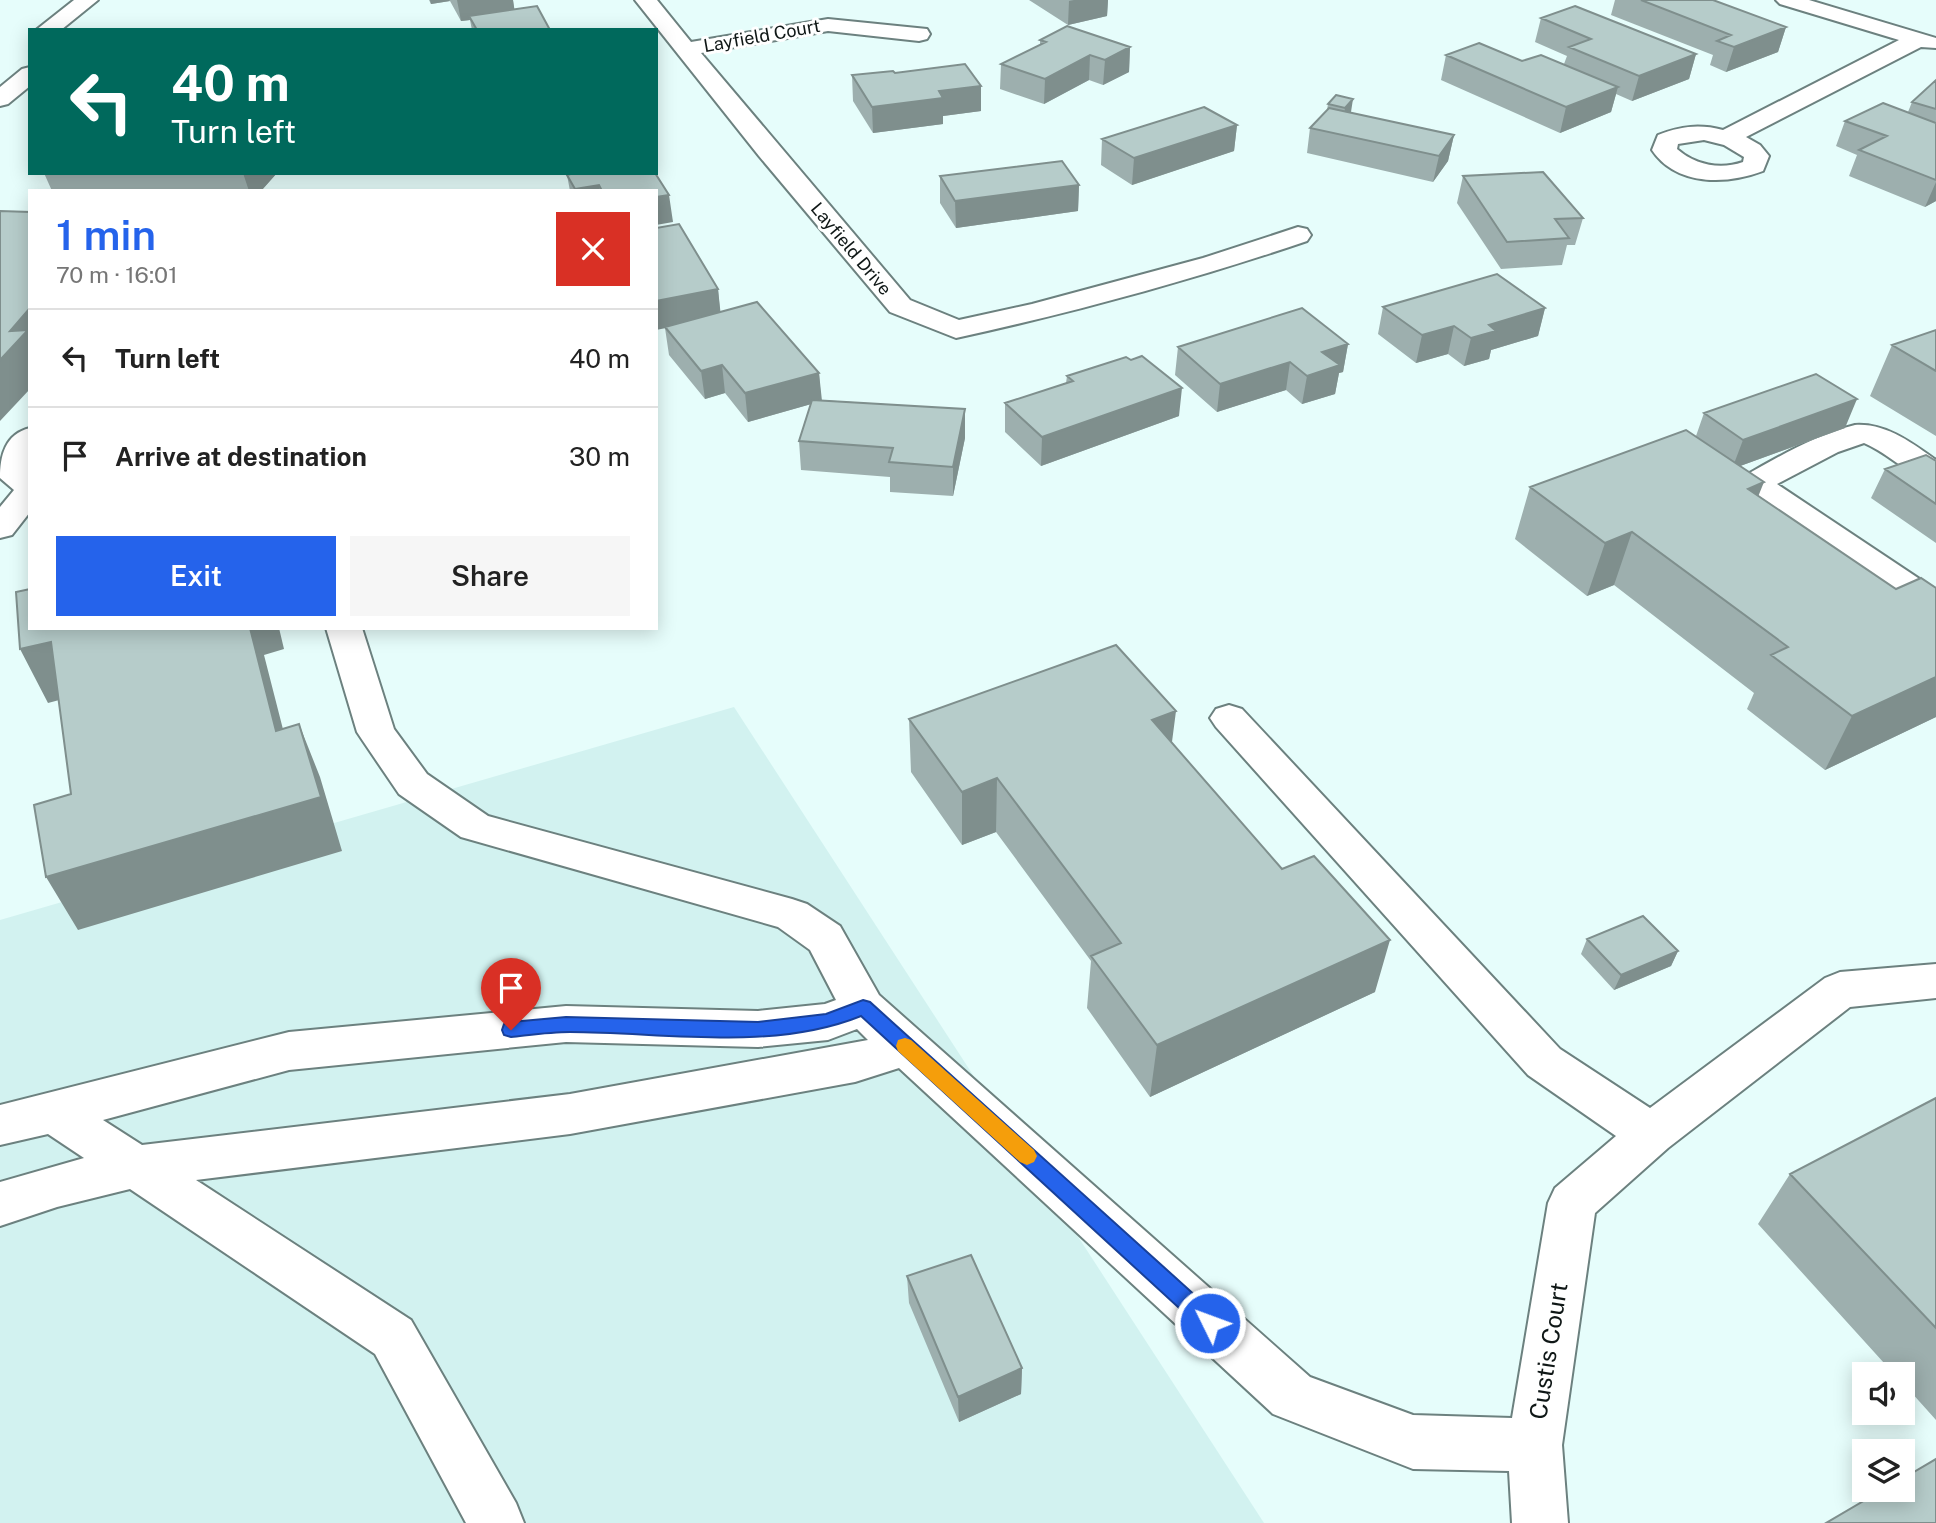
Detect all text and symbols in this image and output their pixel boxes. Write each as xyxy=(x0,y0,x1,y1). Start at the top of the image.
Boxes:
street label: Layfield Court xyxy=(702,15,822,56)
text: 40 m xyxy=(171,54,290,112)
icon: left xyxy=(56,56,147,147)
text: Turn left xyxy=(171,113,296,150)
street label: Layfield Drive xyxy=(807,198,896,299)
text: 1 min xyxy=(56,210,156,259)
button: close xyxy=(556,212,630,286)
text: 70 m · 16:01 xyxy=(56,261,178,288)
icon: left xyxy=(56,339,94,377)
text: Turn left xyxy=(115,343,220,374)
text: 40 m xyxy=(569,343,630,374)
icon: arrive xyxy=(56,437,94,475)
text: Arrive at destination xyxy=(115,441,367,472)
text: 30 m xyxy=(569,441,630,472)
button: Exit xyxy=(56,536,336,616)
button: Share xyxy=(350,536,630,616)
pin xyxy=(481,958,541,1030)
icon: arrive xyxy=(492,969,530,1007)
street label: Custis Court xyxy=(1523,1281,1573,1421)
position arrow xyxy=(1173,1286,1247,1360)
map controls xyxy=(1852,1362,1915,1502)
button: sound xyxy=(1852,1362,1915,1425)
button: layers xyxy=(1852,1439,1915,1502)

